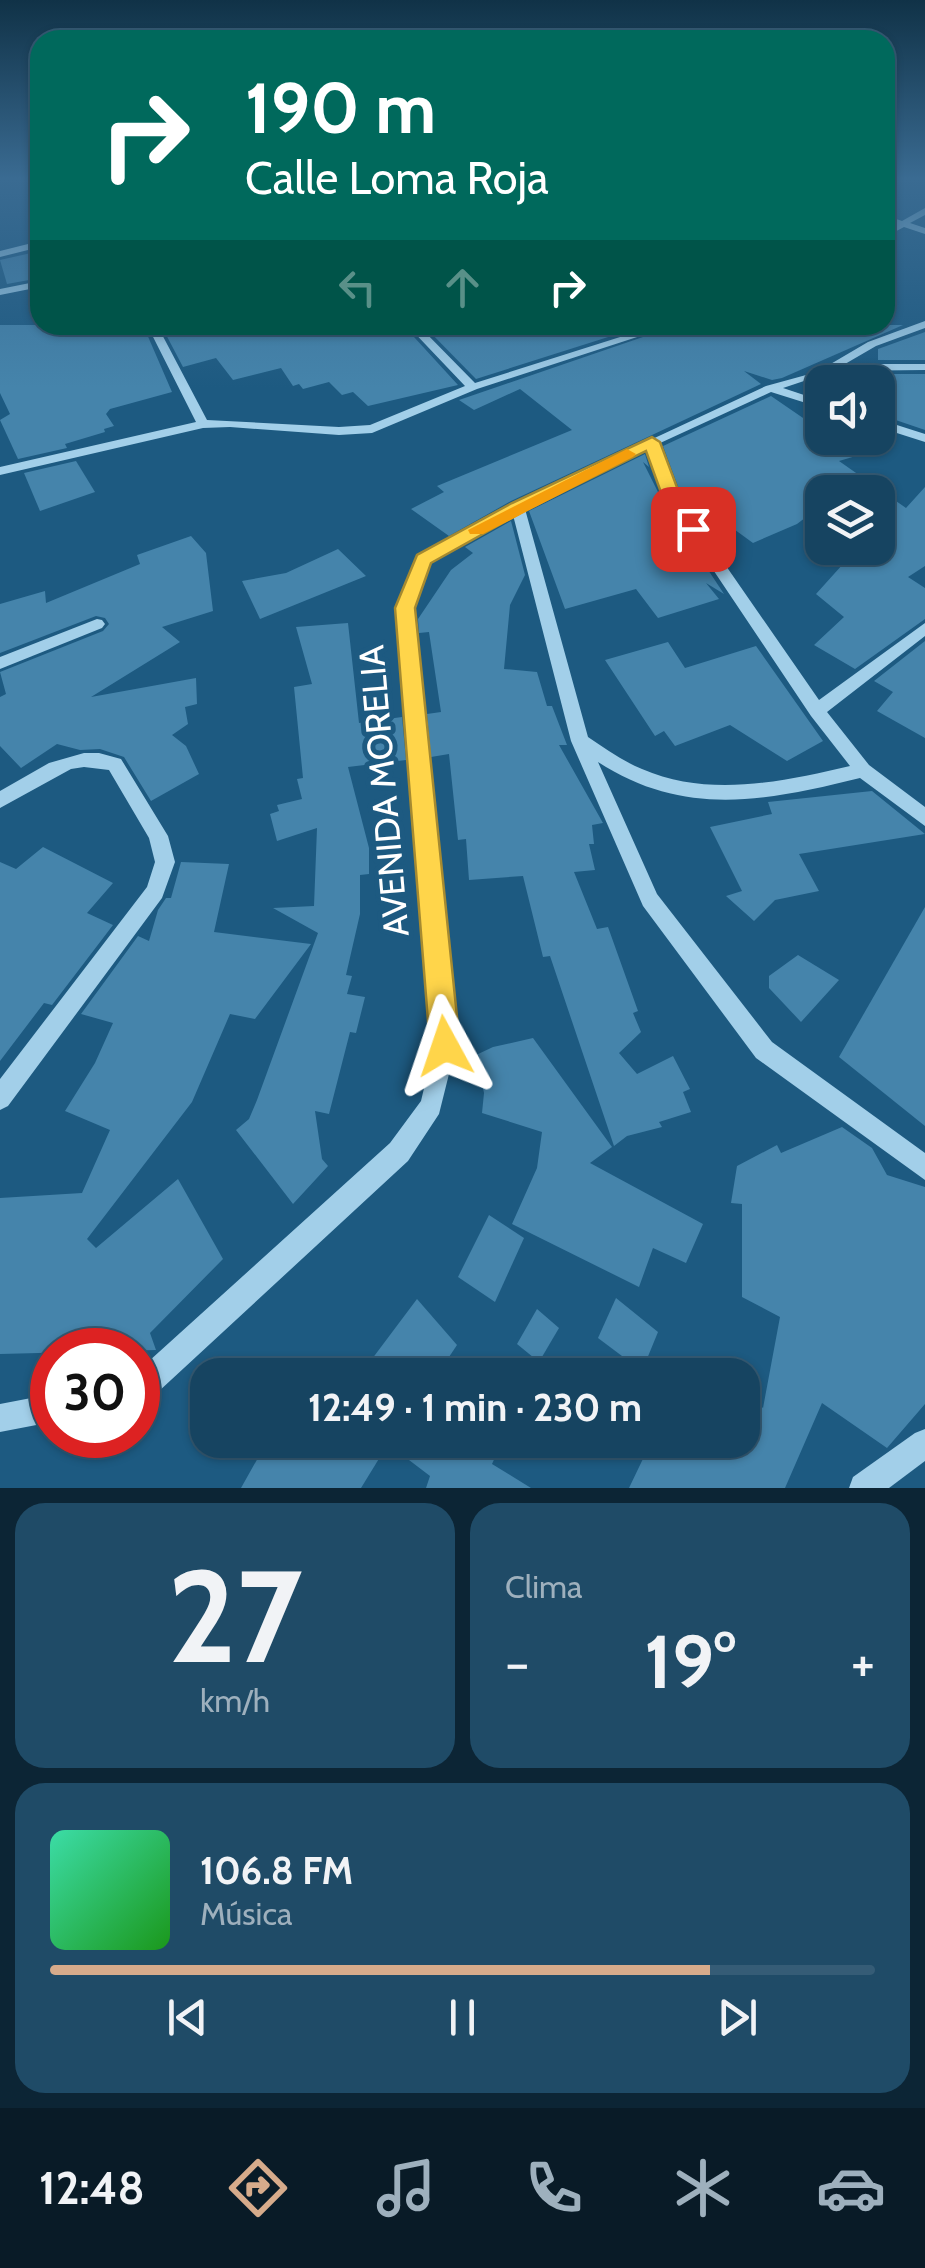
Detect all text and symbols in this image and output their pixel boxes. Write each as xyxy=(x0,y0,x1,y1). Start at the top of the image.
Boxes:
text: 190 m xyxy=(245,65,436,151)
icon: right xyxy=(80,70,210,200)
text: Calle Loma Roja xyxy=(245,151,549,205)
icon: left xyxy=(330,260,385,315)
icon: ahead xyxy=(435,260,490,315)
icon: right xyxy=(540,260,595,315)
map controls xyxy=(805,365,895,565)
button: sound xyxy=(805,365,895,455)
button: layers xyxy=(805,475,895,565)
pin xyxy=(651,487,736,572)
icon: arrive xyxy=(666,502,721,557)
street label: AVENIDA MORELIA xyxy=(349,643,418,939)
position arrow xyxy=(393,994,497,1098)
speed limit sign: 30 xyxy=(30,1328,160,1458)
text: 12:49 · 1 min · 230 m xyxy=(308,1384,642,1431)
text: 27 xyxy=(167,1537,303,1695)
text: Clima xyxy=(505,1567,582,1606)
text: 19° xyxy=(644,1616,736,1707)
text: − xyxy=(505,1629,529,1696)
text: + xyxy=(851,1629,875,1696)
text: km/h xyxy=(200,1681,270,1720)
text: 106.8 FM xyxy=(200,1847,353,1894)
text: Música xyxy=(200,1894,292,1933)
icon: previous xyxy=(160,1990,215,2045)
icon: pause xyxy=(435,1990,490,2045)
icon: next xyxy=(710,1990,765,2045)
icon: directions xyxy=(223,2153,293,2223)
icon: music xyxy=(371,2153,441,2223)
icon: phone xyxy=(519,2153,589,2223)
icon: climate xyxy=(668,2153,738,2223)
icon: car xyxy=(816,2153,886,2223)
text: 12:48 xyxy=(39,2161,145,2215)

